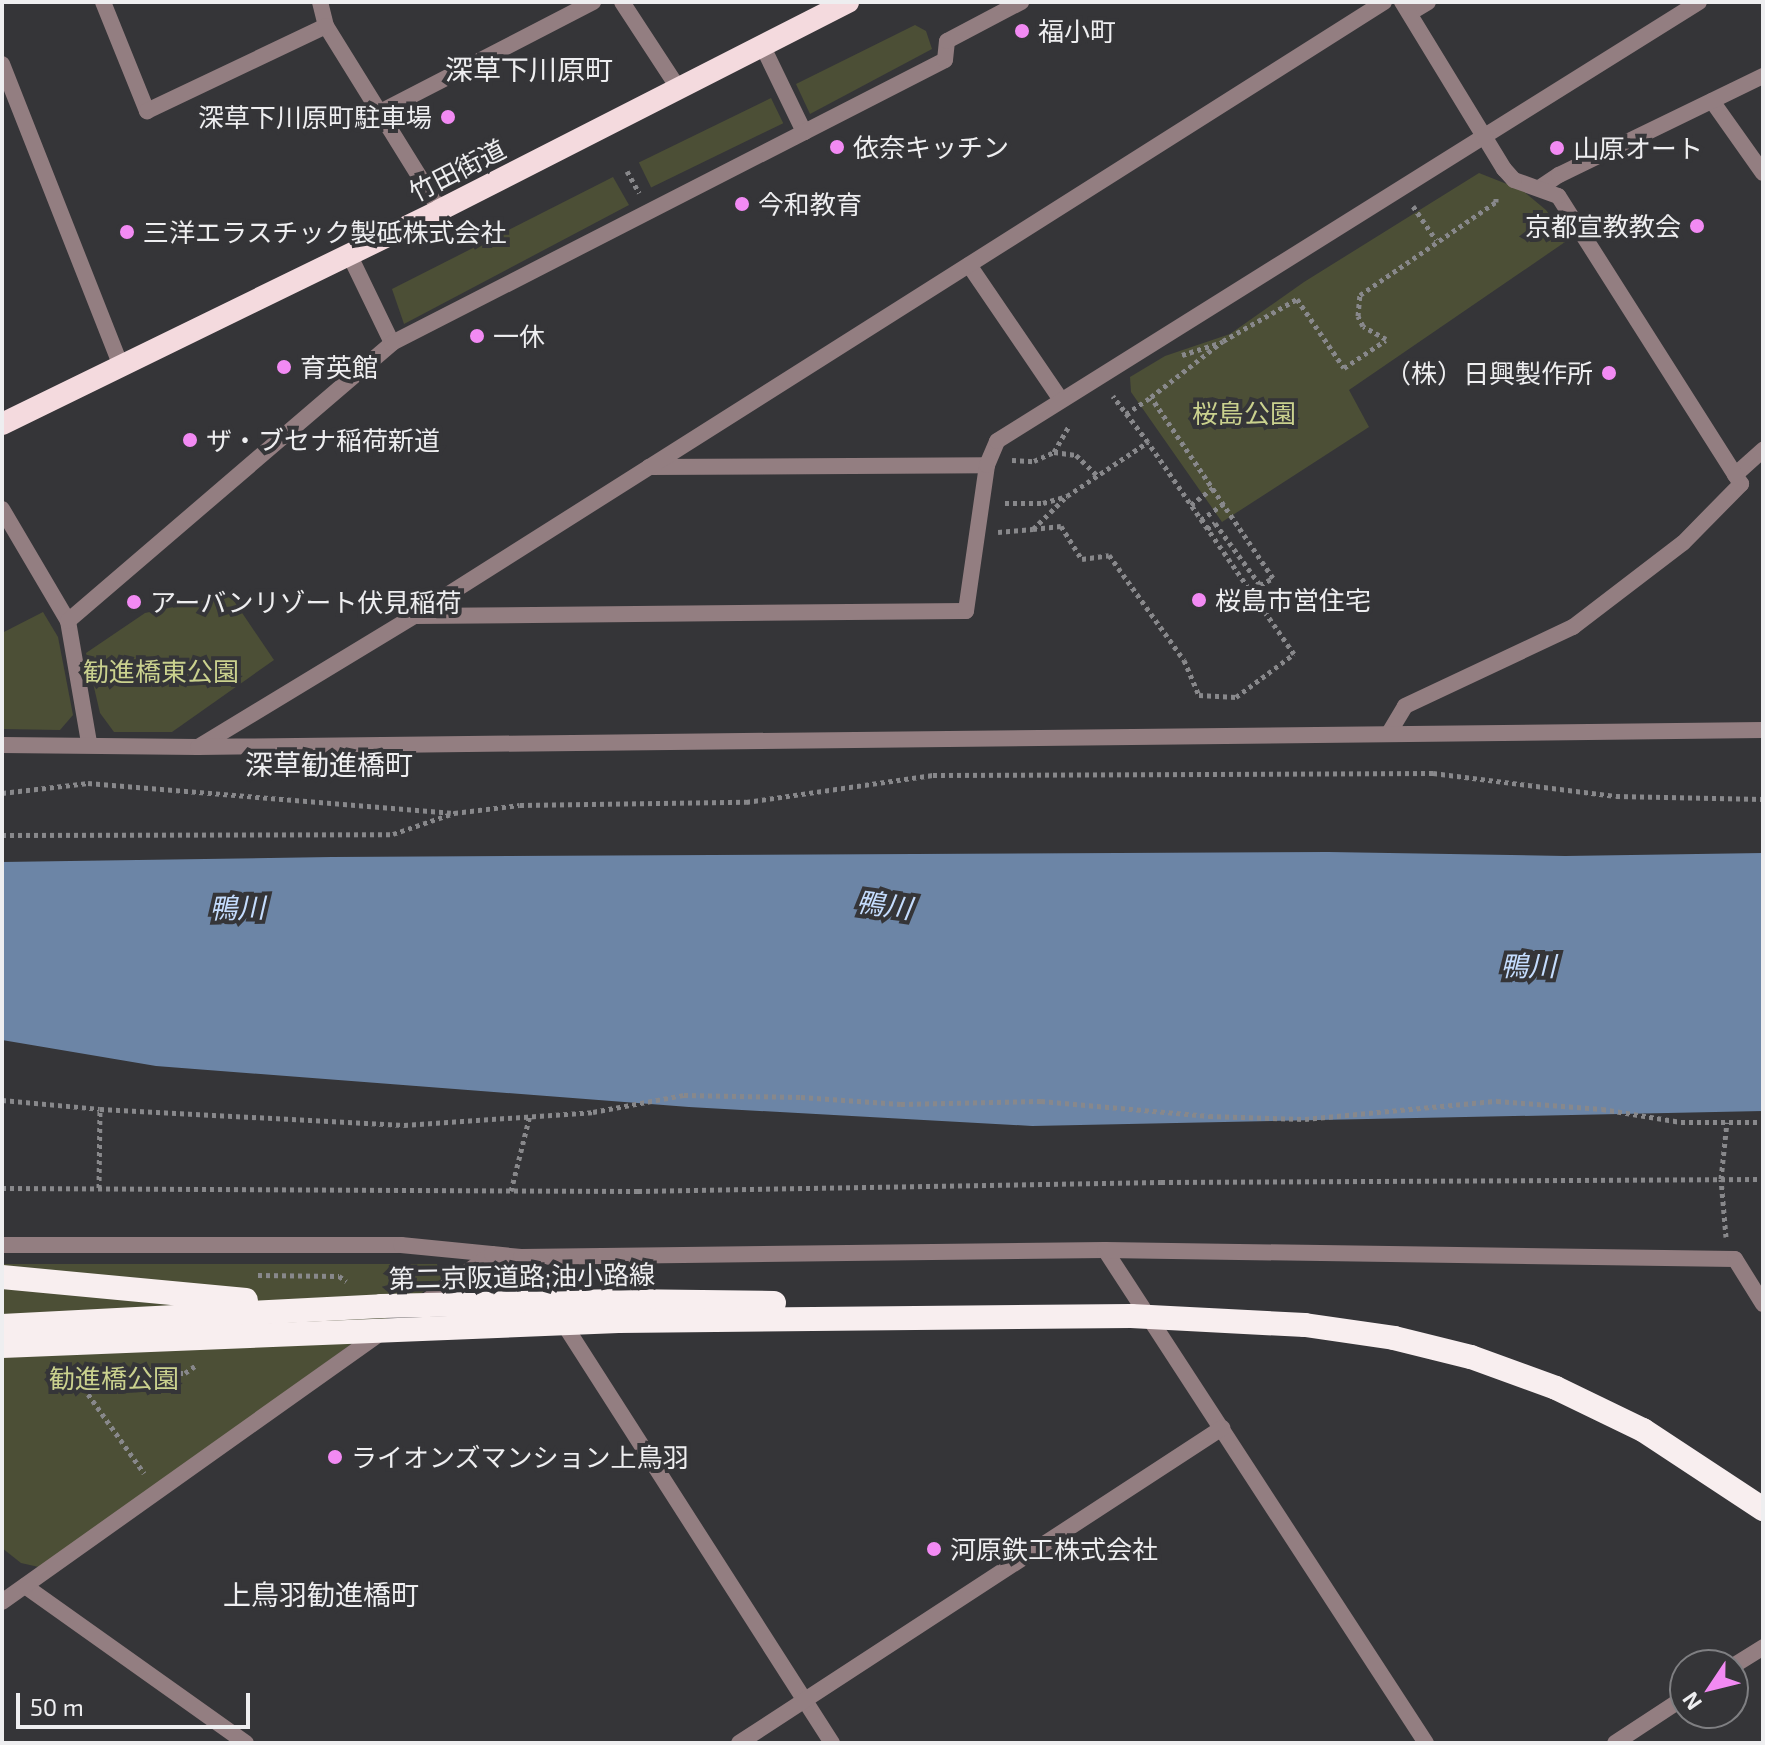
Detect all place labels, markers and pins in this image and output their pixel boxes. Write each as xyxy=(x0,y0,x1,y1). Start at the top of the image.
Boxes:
place label: 福小町 xyxy=(1038,15,1116,47)
marker: 福小町 xyxy=(1013,22,1031,40)
place label: 深草下川原町駐車場 xyxy=(198,101,432,133)
marker: 深草下川原町駐車場 xyxy=(439,108,457,126)
place label: 依奈キッチン xyxy=(853,131,1009,163)
place label: 山原オート xyxy=(1573,132,1703,164)
marker: 依奈キッチン xyxy=(828,138,846,156)
marker: 山原オート xyxy=(1548,139,1566,157)
place label: 今和教育 xyxy=(758,188,862,220)
marker: 今和教育 xyxy=(733,195,751,213)
place label: 京都宣教教会 xyxy=(1525,210,1681,242)
place label: 三洋エラスチック製砥株式会社 xyxy=(143,216,507,248)
marker: 京都宣教教会 xyxy=(1688,217,1706,235)
marker: 三洋エラスチック製砥株式会社 xyxy=(118,223,136,241)
place label: 一休 xyxy=(493,320,545,352)
marker: 一休 xyxy=(468,327,486,345)
place label: 育英館 xyxy=(300,351,378,383)
place label: （株）日興製作所 xyxy=(1385,357,1593,389)
marker: 育英館 xyxy=(275,358,293,376)
marker: （株）日興製作所 xyxy=(1600,364,1618,382)
place label: ザ・ブセナ稲荷新道 xyxy=(206,424,440,456)
marker: ザ・ブセナ稲荷新道 xyxy=(181,431,199,449)
place label: 桜島市営住宅 xyxy=(1215,584,1371,616)
place label: アーバンリゾート伏見稲荷 xyxy=(150,586,460,618)
marker: 桜島市営住宅 xyxy=(1190,591,1208,609)
marker: アーバンリゾート伏見稲荷 xyxy=(125,593,143,611)
place label: ライオンズマンション上鳥羽 xyxy=(351,1441,689,1473)
marker: ライオンズマンション上鳥羽 xyxy=(326,1448,344,1466)
place label: 河原鉄工株式会社 xyxy=(950,1533,1158,1565)
marker: 河原鉄工株式会社 xyxy=(925,1540,943,1558)

